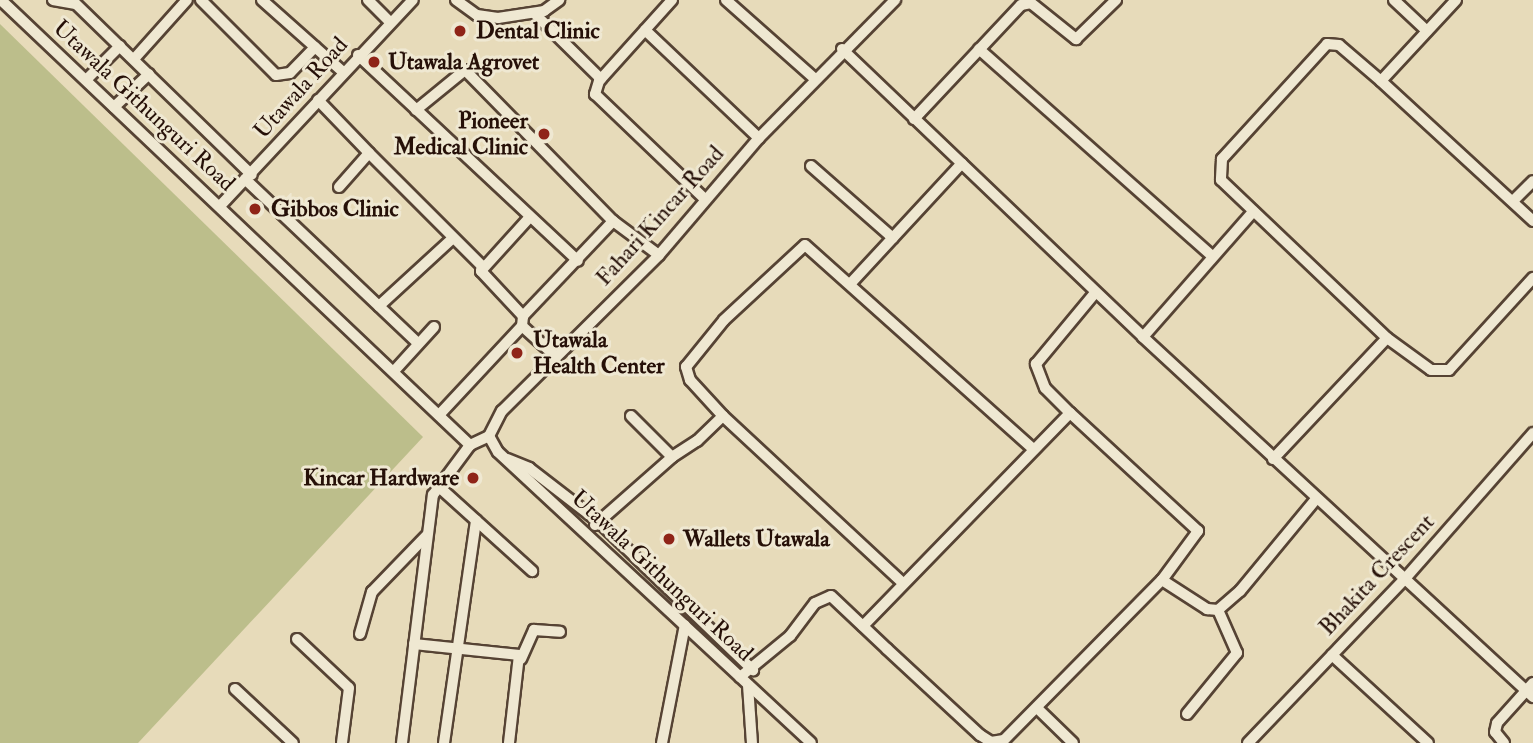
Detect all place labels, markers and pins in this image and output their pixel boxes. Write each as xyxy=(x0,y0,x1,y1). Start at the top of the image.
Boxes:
place label: Dental Clinic xyxy=(476,17,600,45)
marker: Dental Clinic xyxy=(450,21,470,41)
place label: Utawala Agrovet xyxy=(388,48,539,76)
marker: Utawala Agrovet xyxy=(366,54,382,70)
place label: Pioneer Medical Clinic xyxy=(394,107,528,161)
marker: Pioneer Medical Clinic xyxy=(534,124,554,144)
place label: Gibbos Clinic xyxy=(271,195,399,223)
marker: Gibbos Clinic xyxy=(245,199,265,219)
place label: Utawala Health Center xyxy=(533,326,665,380)
marker: Utawala Health Center xyxy=(507,343,527,363)
place label: Kincar Hardware xyxy=(303,464,459,492)
marker: Kincar Hardware xyxy=(465,470,481,486)
place label: Wallets Utawala xyxy=(683,525,830,553)
marker: Wallets Utawala xyxy=(661,531,677,547)

